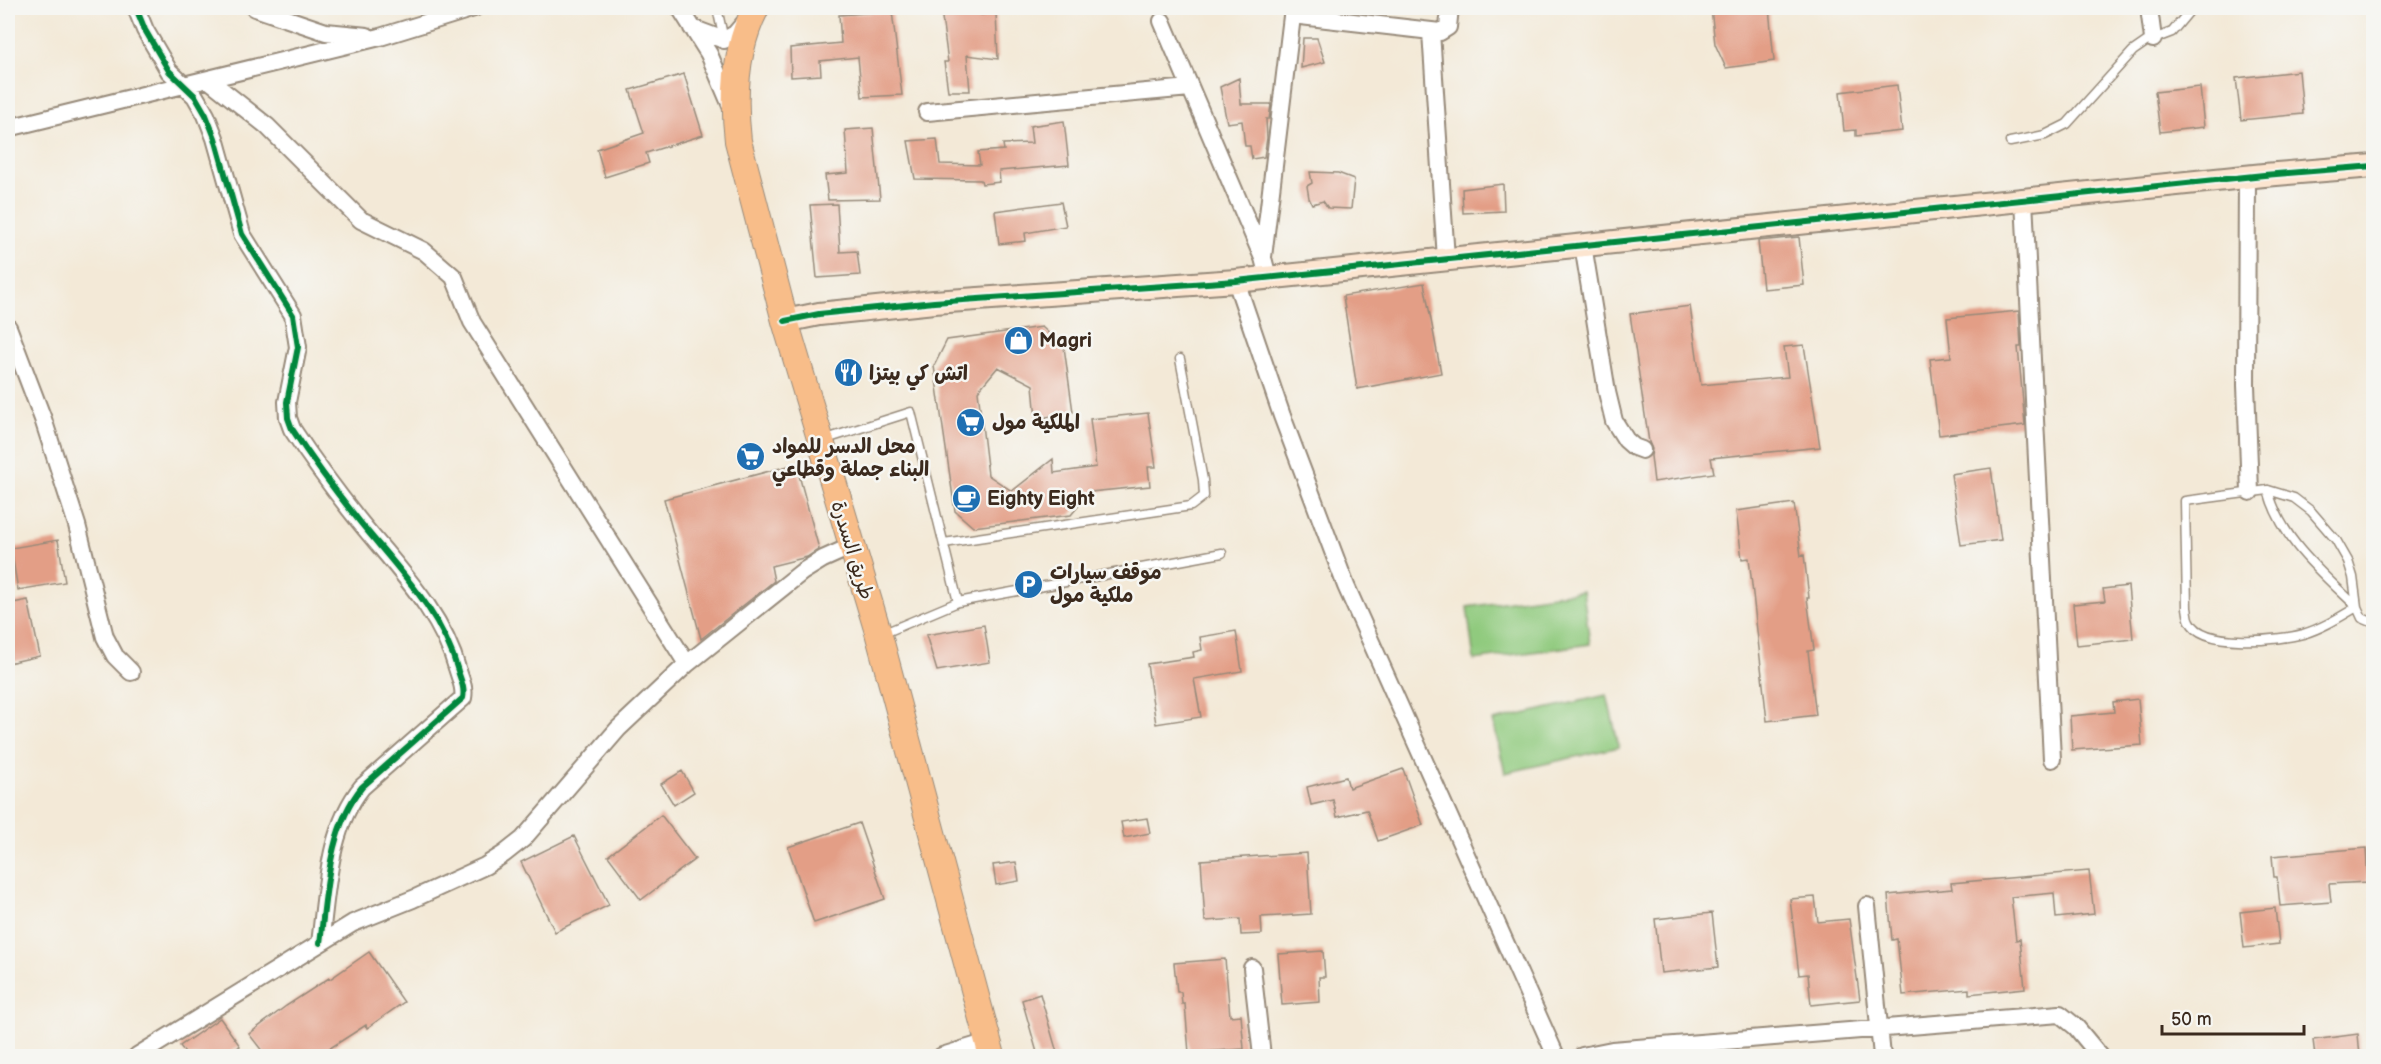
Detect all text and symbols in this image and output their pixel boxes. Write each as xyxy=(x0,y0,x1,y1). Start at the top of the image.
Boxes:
shop icon: Magri xyxy=(1002,324,1034,356)
place label: Magri xyxy=(1039,329,1092,353)
restaurant icon: اتش كي بيتزا xyxy=(832,357,864,389)
place label: اتش كي بيتزا xyxy=(869,362,968,391)
supermarket icon: الملكية مول xyxy=(955,406,987,438)
place label: الملكية مول xyxy=(992,411,1080,435)
place label: محل الدسر للمواد البناء جملة وقطاعي xyxy=(772,435,929,487)
supermarket icon: محل الدسر للمواد البناء جملة وقطاعي xyxy=(735,441,767,473)
cafe icon: Eighty Eight xyxy=(950,482,982,514)
place label: Eighty Eight xyxy=(987,487,1095,511)
street label: طريق السدرة xyxy=(826,498,878,603)
place label: موقف سيارات ملكية مول xyxy=(1050,561,1162,608)
parking icon: موقف سيارات ملكية مول xyxy=(1013,568,1045,600)
scale bar xyxy=(2162,998,2304,1036)
text: 50 m xyxy=(2171,1009,2212,1030)

